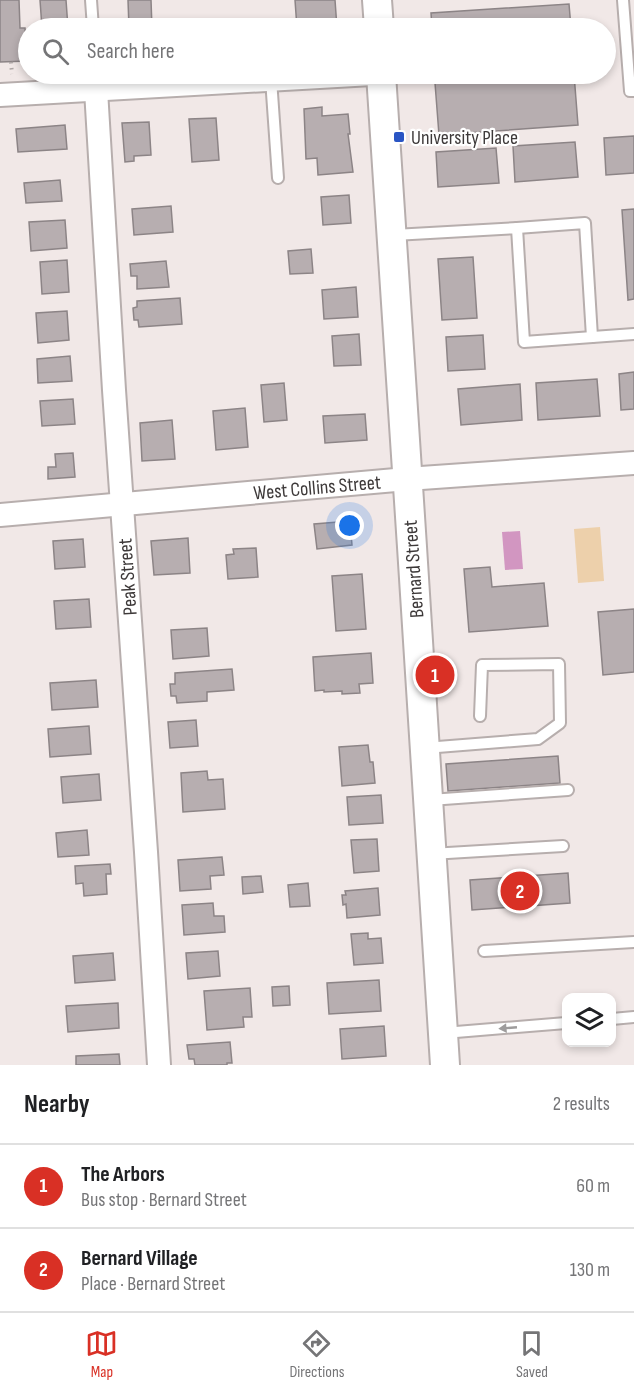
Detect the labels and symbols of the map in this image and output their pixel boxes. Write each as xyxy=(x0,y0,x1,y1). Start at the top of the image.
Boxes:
place label: University Place xyxy=(411,126,518,150)
marker: University Place xyxy=(392,130,406,144)
street label: West Collins Street xyxy=(252,470,382,506)
your location xyxy=(335,511,364,540)
street label: Bernard Street xyxy=(399,519,429,619)
street label: Peak Street xyxy=(113,538,143,616)
pin: 1 xyxy=(416,652,454,698)
pin: 2 xyxy=(500,868,540,914)
one-way arrow xyxy=(499,1023,518,1033)

